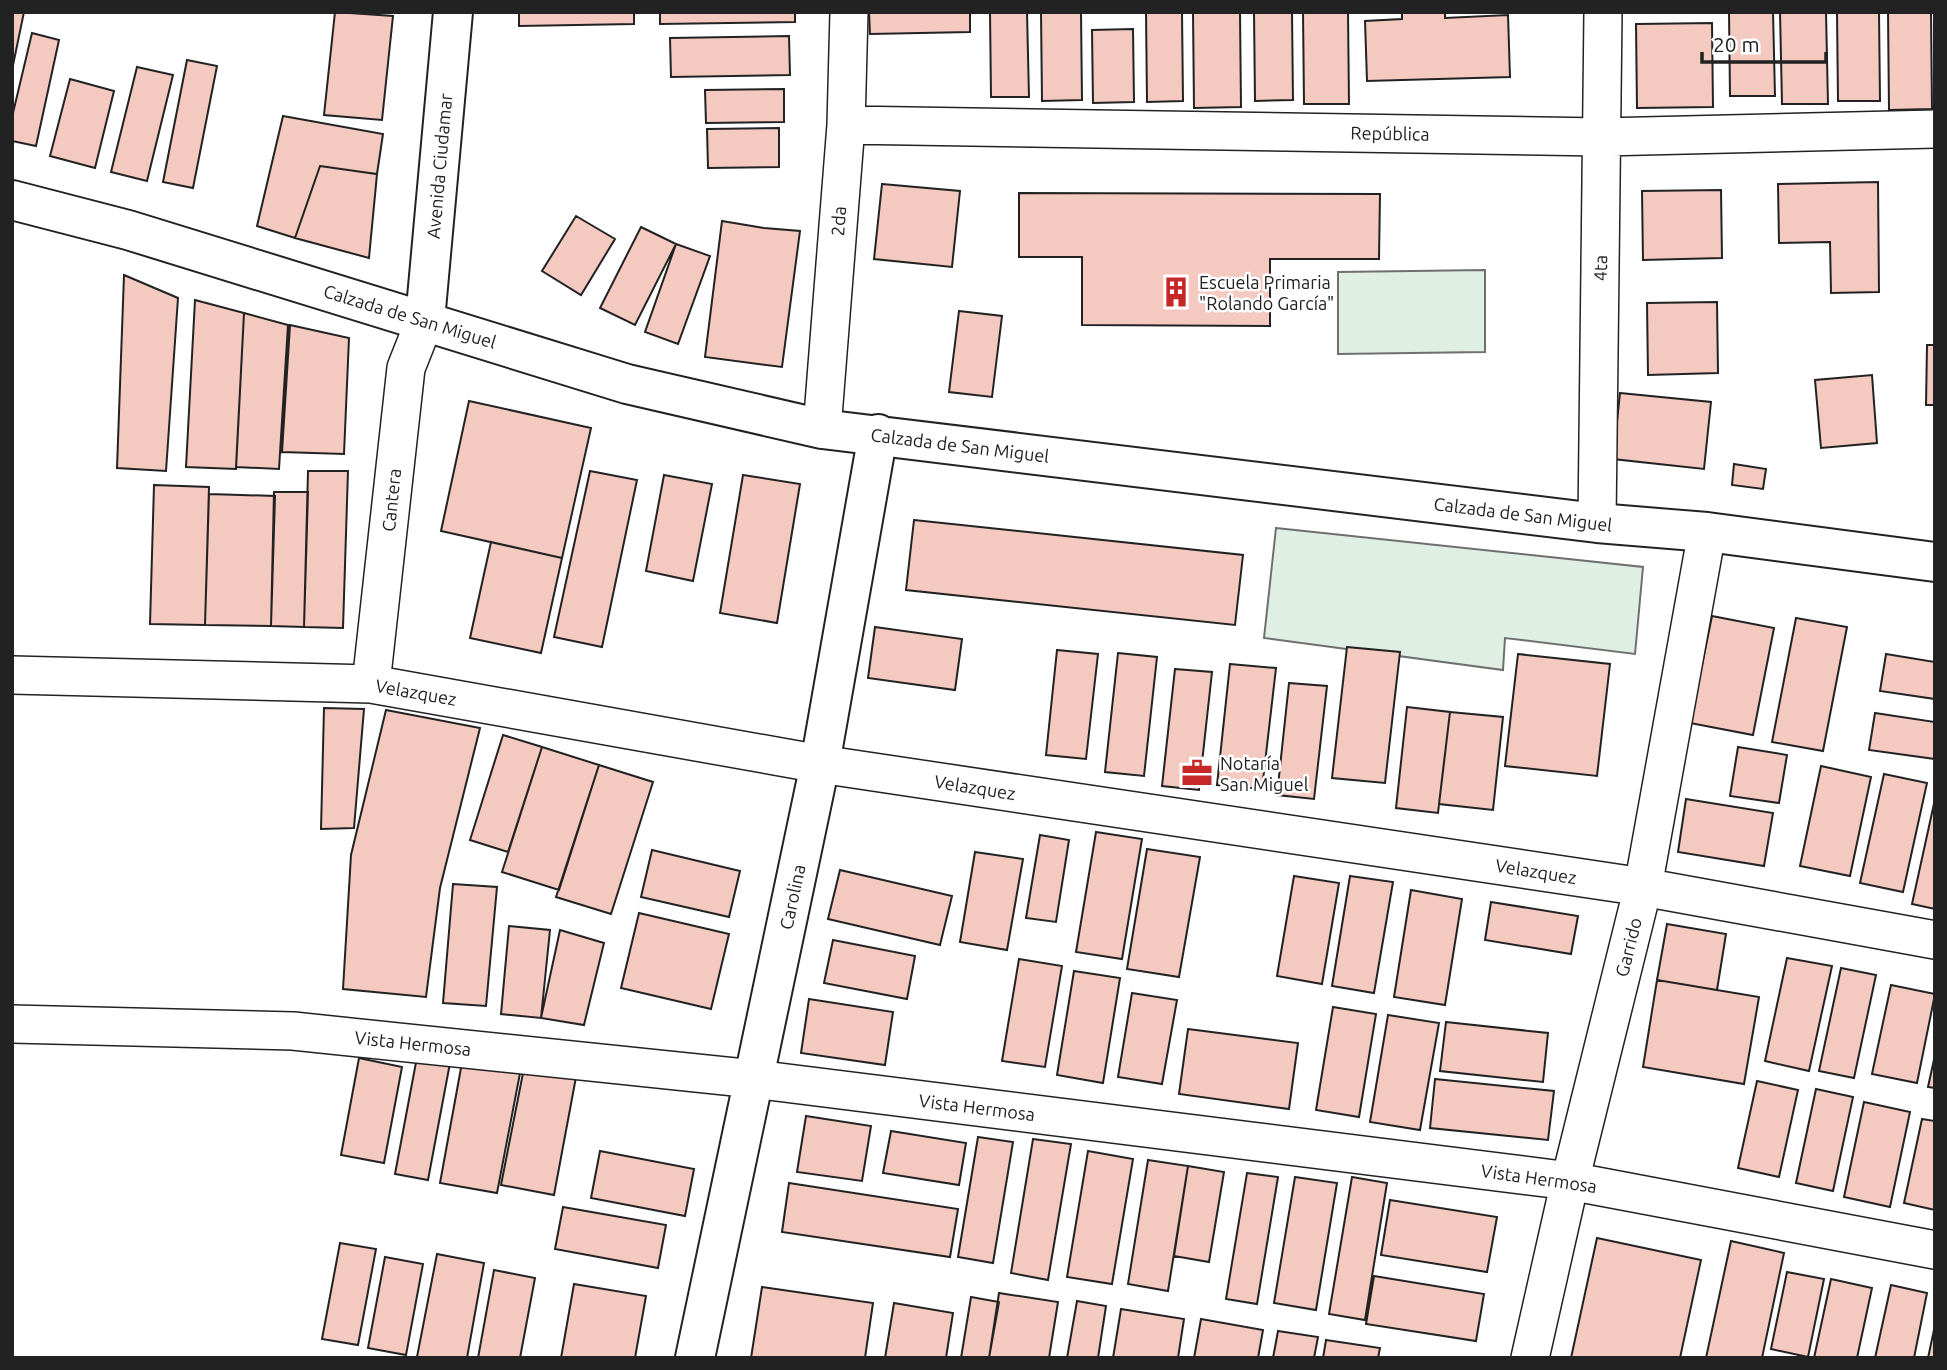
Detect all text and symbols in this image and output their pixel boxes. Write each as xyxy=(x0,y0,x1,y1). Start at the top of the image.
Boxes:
scale bar xyxy=(1702,21,1826,65)
text: 20 m xyxy=(1713,32,1760,56)
street label: Avenida Ciudamar xyxy=(423,92,455,239)
street label: República xyxy=(1350,122,1430,144)
street label: 2da xyxy=(827,205,849,237)
street label: 4ta xyxy=(1590,255,1610,281)
place label: Escuela Primaria "Rolando García" xyxy=(1199,272,1334,313)
building icon: Escuela Primaria "Rolando García" xyxy=(1159,275,1193,309)
street label: Calzada de San Miguel xyxy=(321,280,499,352)
street label: Calzada de San Miguel xyxy=(870,424,1051,466)
street label: Cantera xyxy=(378,467,404,533)
street label: Calzada de San Miguel xyxy=(1433,493,1614,535)
street label: Velazquez xyxy=(374,675,458,709)
place label: Notaría San Miguel xyxy=(1220,753,1309,794)
office icon: Notaría San Miguel xyxy=(1180,756,1214,790)
street label: Velazquez xyxy=(933,771,1017,803)
street label: Velazquez xyxy=(1494,855,1578,887)
street label: Carolina xyxy=(775,863,809,931)
street label: Garrido xyxy=(1611,915,1645,979)
street label: Vista Hermosa xyxy=(354,1027,472,1059)
street label: Vista Hermosa xyxy=(918,1090,1036,1124)
street label: Vista Hermosa xyxy=(1480,1160,1598,1196)

